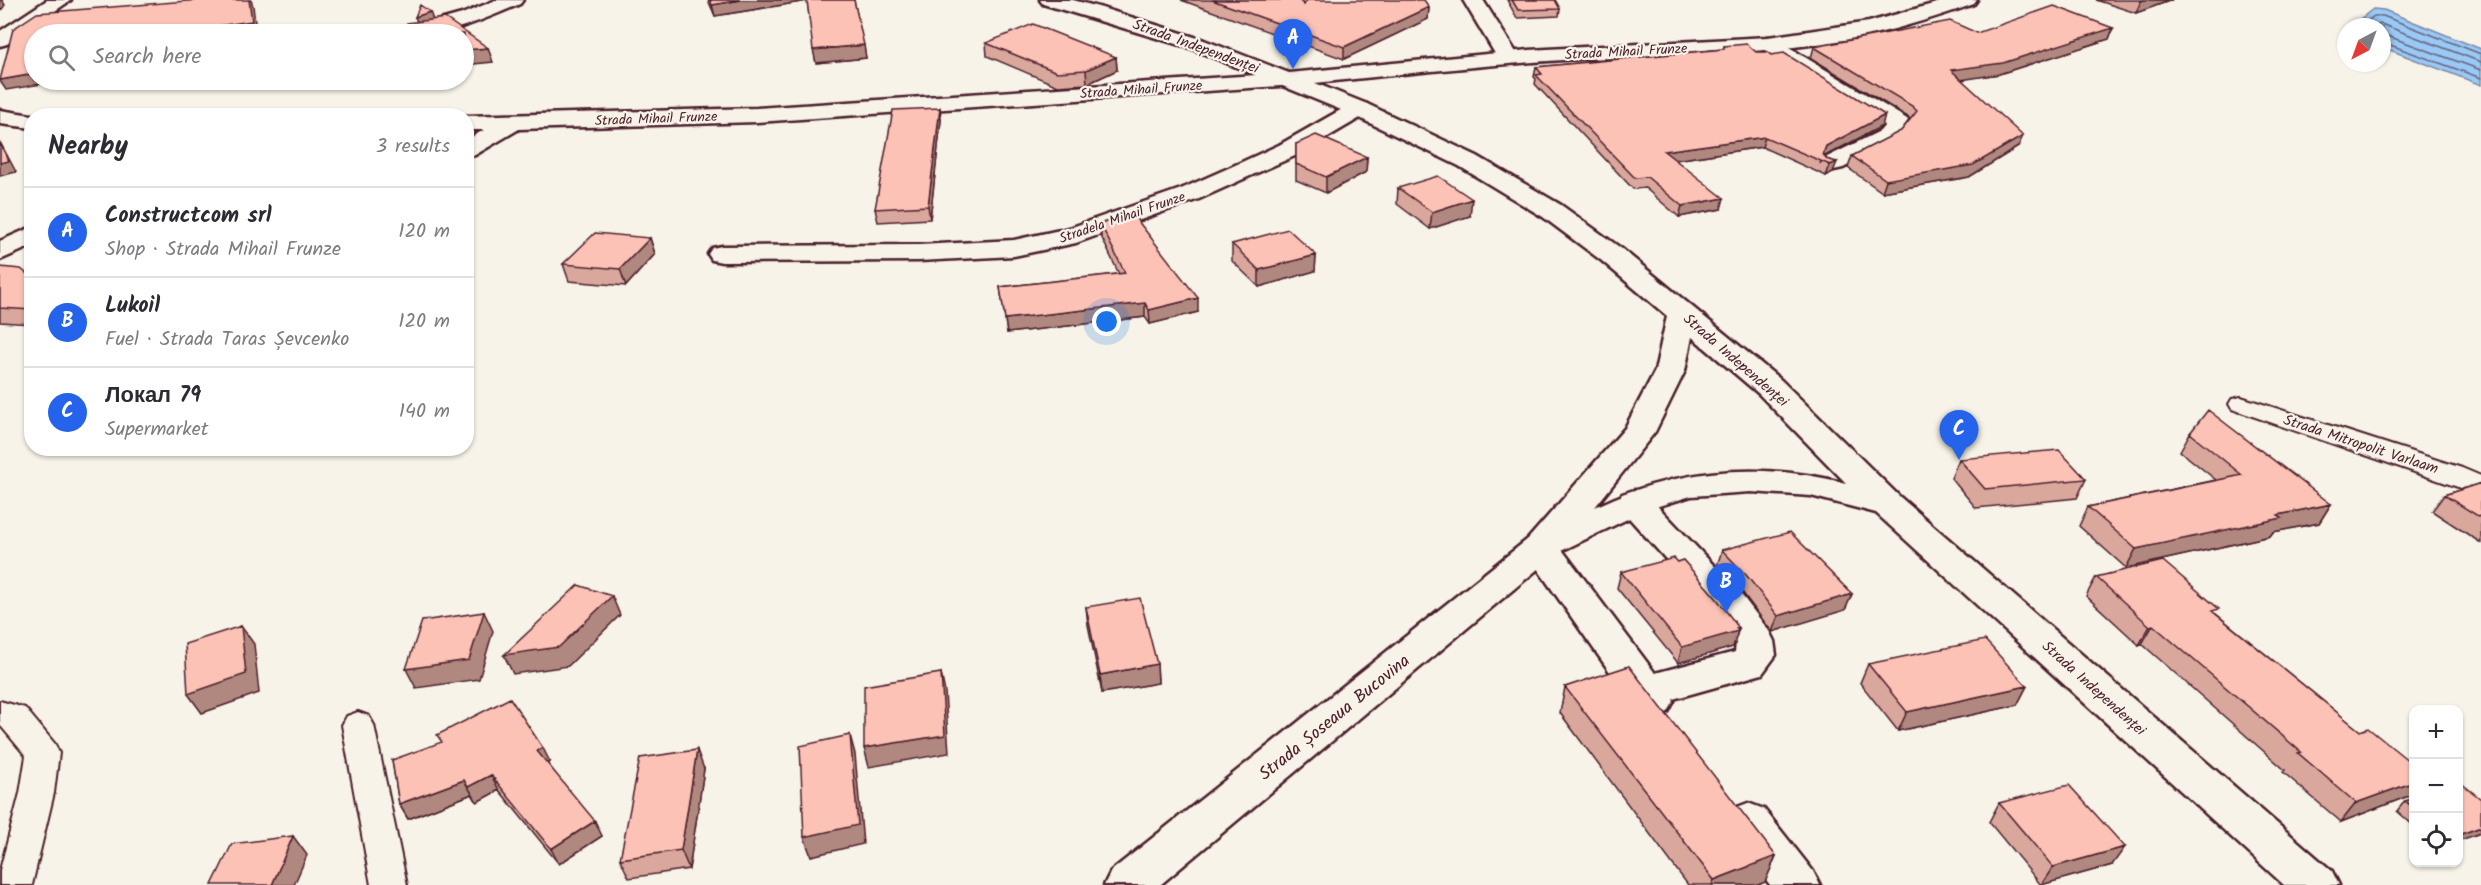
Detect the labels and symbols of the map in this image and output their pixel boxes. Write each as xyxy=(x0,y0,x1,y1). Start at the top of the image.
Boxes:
street label: Strada Independenței xyxy=(1129,13,1264,81)
north arrow xyxy=(2337,18,2391,72)
pin: A xyxy=(1274,20,1312,69)
street label: Strada Mihail Frunze xyxy=(1564,38,1689,66)
street label: Strada Mihail Frunze xyxy=(1079,75,1204,105)
street label: Strada Mihail Frunze xyxy=(594,106,718,132)
street label: Stradela Mihail Frunze xyxy=(1056,186,1189,250)
your location xyxy=(1092,307,1121,336)
street label: Strada Independenței xyxy=(1677,308,1795,414)
street label: Strada Mitropolit Varlaam xyxy=(2280,409,2441,481)
pin: C xyxy=(1940,410,1978,460)
pin: B xyxy=(1706,564,1746,613)
street label: Strada Independenței xyxy=(2036,635,2152,743)
street label: Strada Șoseaua Bucovina xyxy=(1253,648,1417,789)

